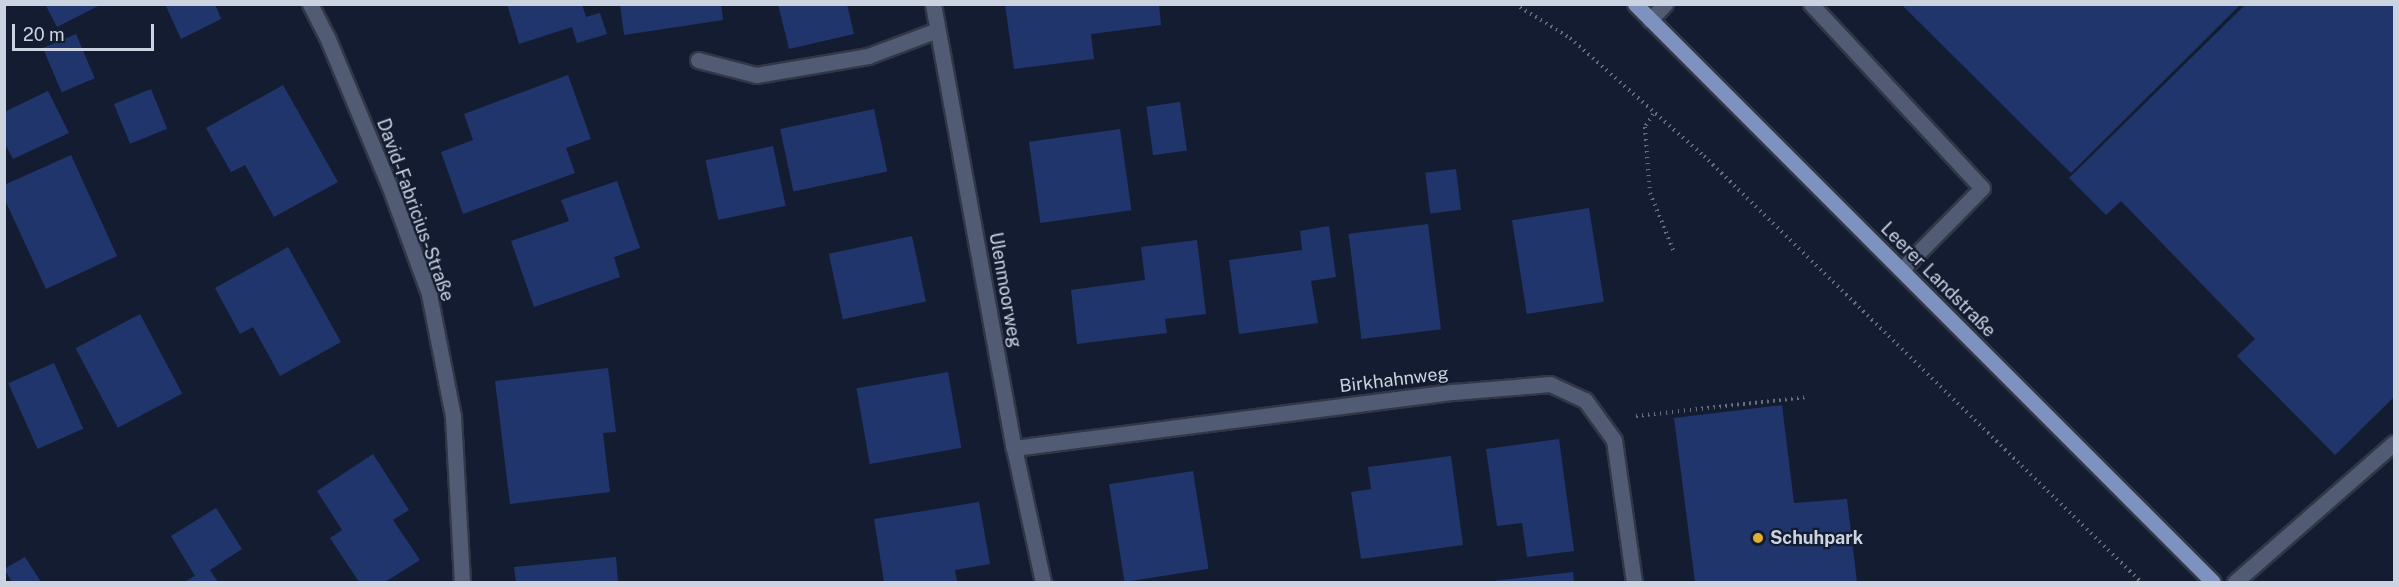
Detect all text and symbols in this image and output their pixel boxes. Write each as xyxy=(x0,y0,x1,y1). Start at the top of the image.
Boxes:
scale bar xyxy=(15,12,158,50)
text: 20 m xyxy=(23,24,65,45)
street label: David-Fabricius-Straße xyxy=(372,116,458,304)
street label: Leerer Landstraße xyxy=(1876,218,2000,342)
street label: Ulenmoorweg xyxy=(984,231,1026,349)
street label: Birkhahnweg xyxy=(1338,363,1450,397)
place label: Schuhpark xyxy=(1770,527,1863,549)
marker: Schuhpark xyxy=(1751,531,1765,545)

